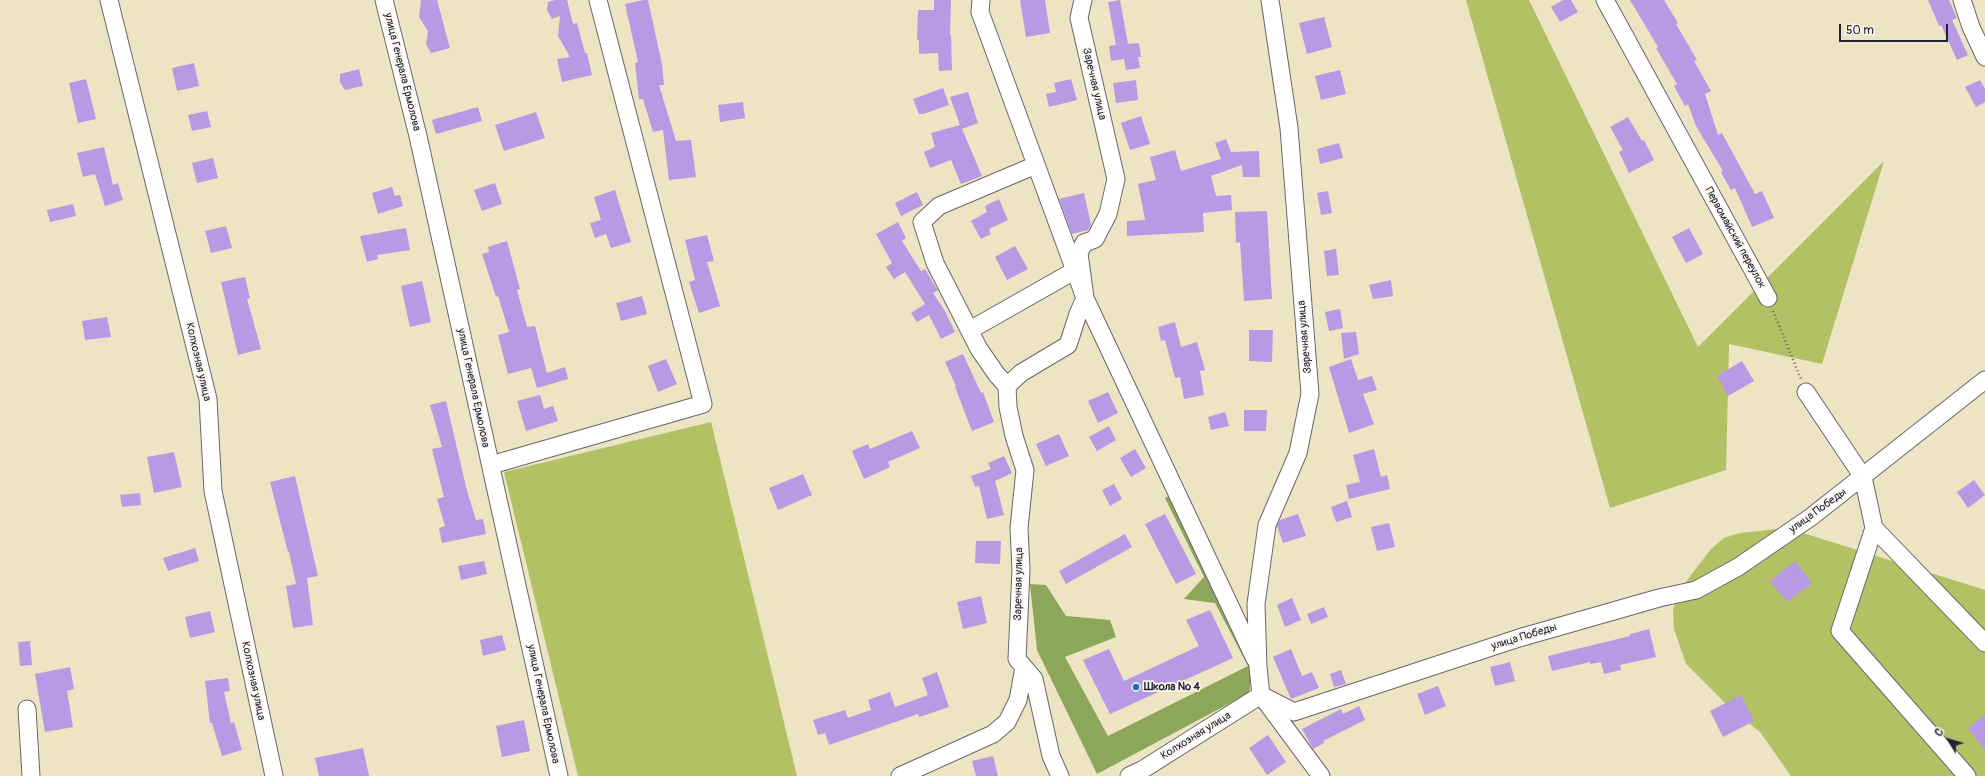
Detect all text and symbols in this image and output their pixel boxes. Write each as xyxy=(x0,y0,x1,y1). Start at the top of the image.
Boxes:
street label: улица Генерала Ермолова xyxy=(381,12,423,132)
scale bar xyxy=(1841,16,1950,42)
text: 50 m xyxy=(1846,23,1874,38)
street label: Заречная улица xyxy=(1079,47,1109,121)
street label: Первомайский переулок xyxy=(1702,185,1768,291)
street label: Заречная улица xyxy=(1295,300,1315,374)
street label: Колхозная улица xyxy=(183,321,213,403)
street label: улица Генерала Ермолова xyxy=(454,327,492,449)
street label: улица Победы xyxy=(1787,486,1849,536)
street label: Заречная улица xyxy=(1012,547,1026,621)
street label: улица Победы xyxy=(1490,621,1558,653)
street label: Колхозная улица xyxy=(238,640,268,722)
street label: улица Генерала Ермолова xyxy=(524,643,562,765)
place label: Школа № 4 xyxy=(1144,680,1200,694)
marker: Школа № 4 xyxy=(1131,682,1141,692)
street label: Колхозная улица xyxy=(1158,709,1234,763)
north arrow xyxy=(1929,720,1969,760)
text: С xyxy=(1932,726,1946,739)

